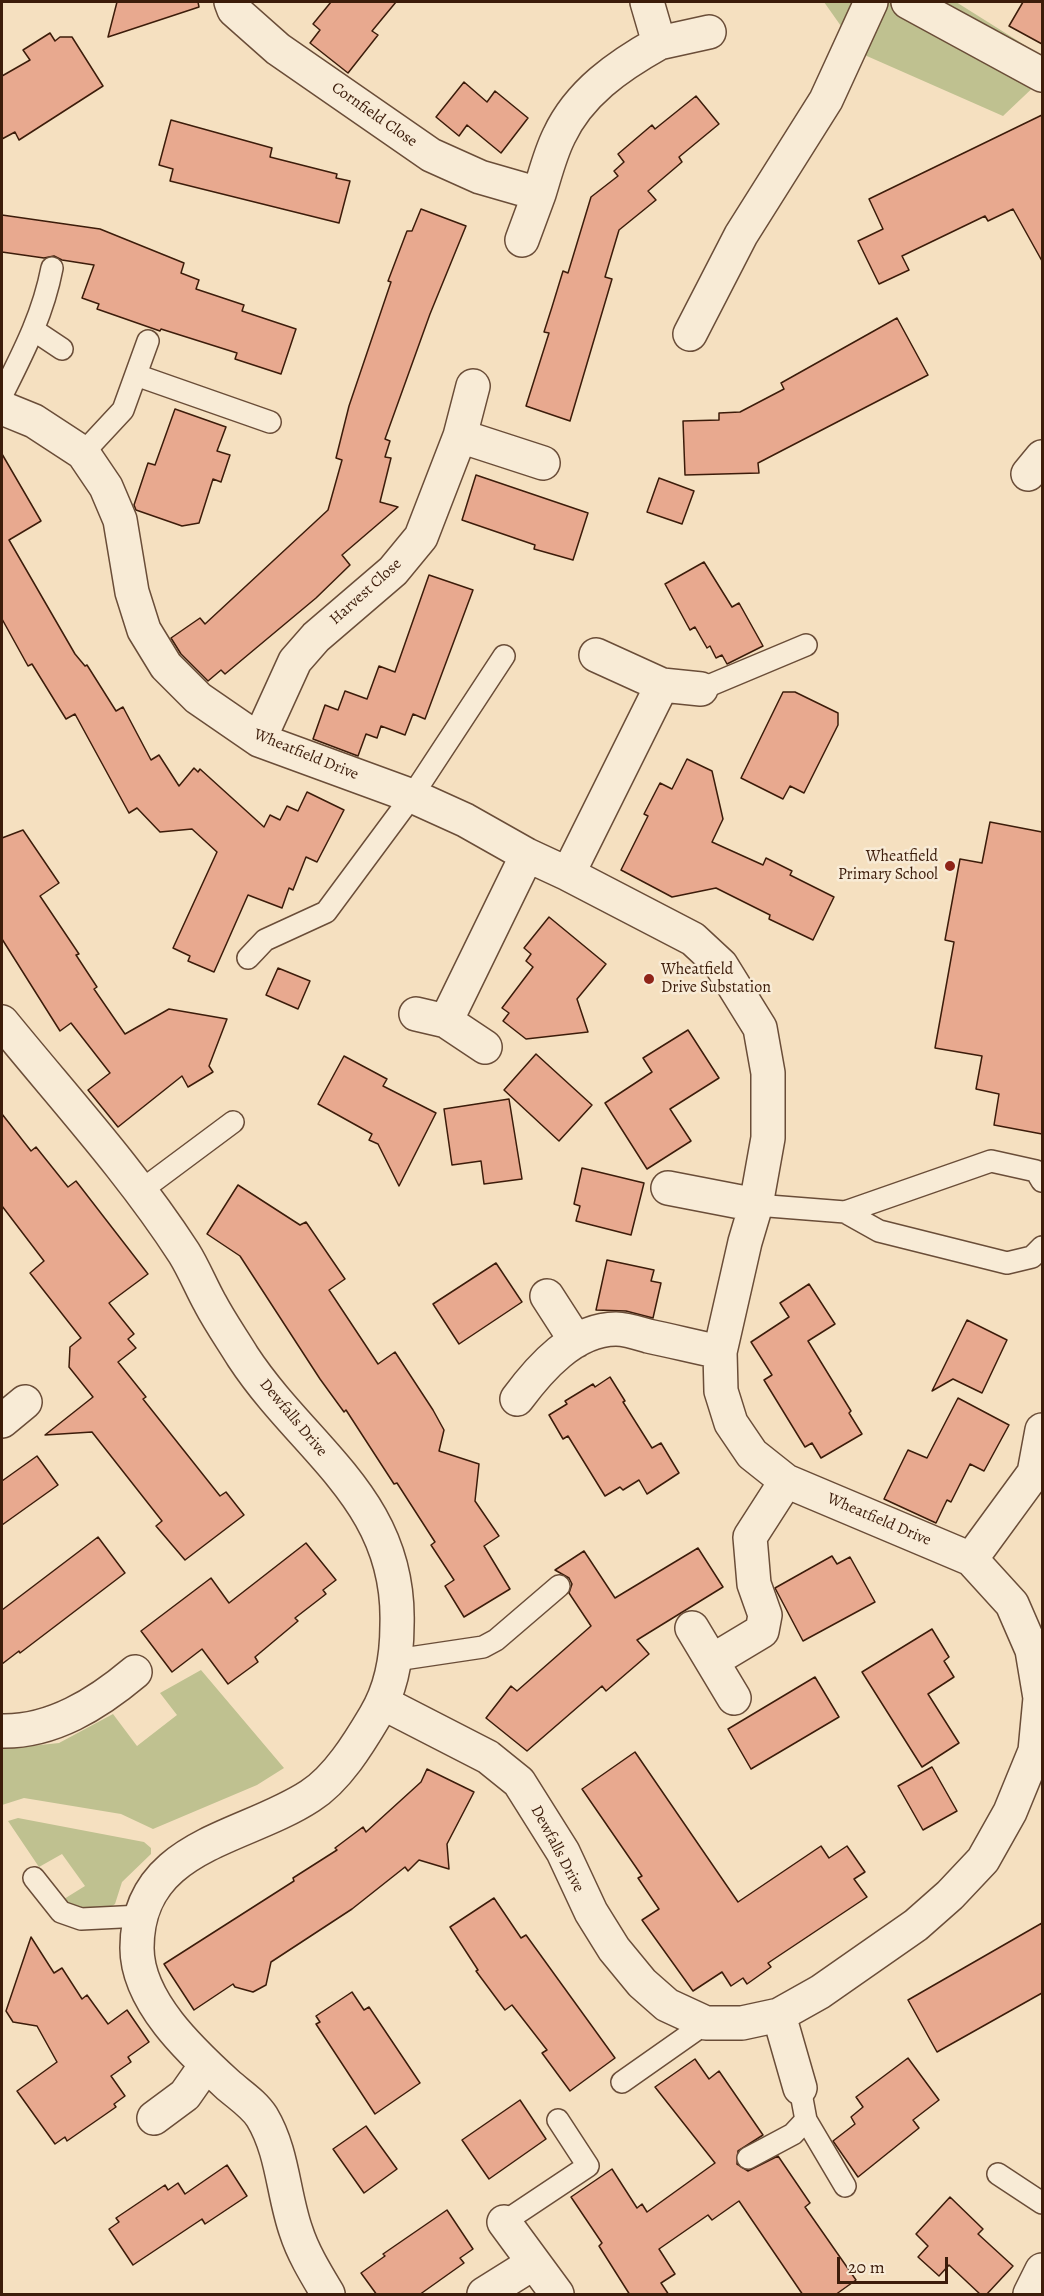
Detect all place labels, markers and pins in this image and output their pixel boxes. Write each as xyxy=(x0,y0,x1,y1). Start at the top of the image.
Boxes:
place label: Wheatfield Primary School xyxy=(838,847,938,885)
marker: Wheatfield Primary School xyxy=(943,859,957,873)
place label: Wheatfield Drive Substation xyxy=(661,960,771,998)
marker: Wheatfield Drive Substation xyxy=(642,972,656,986)

